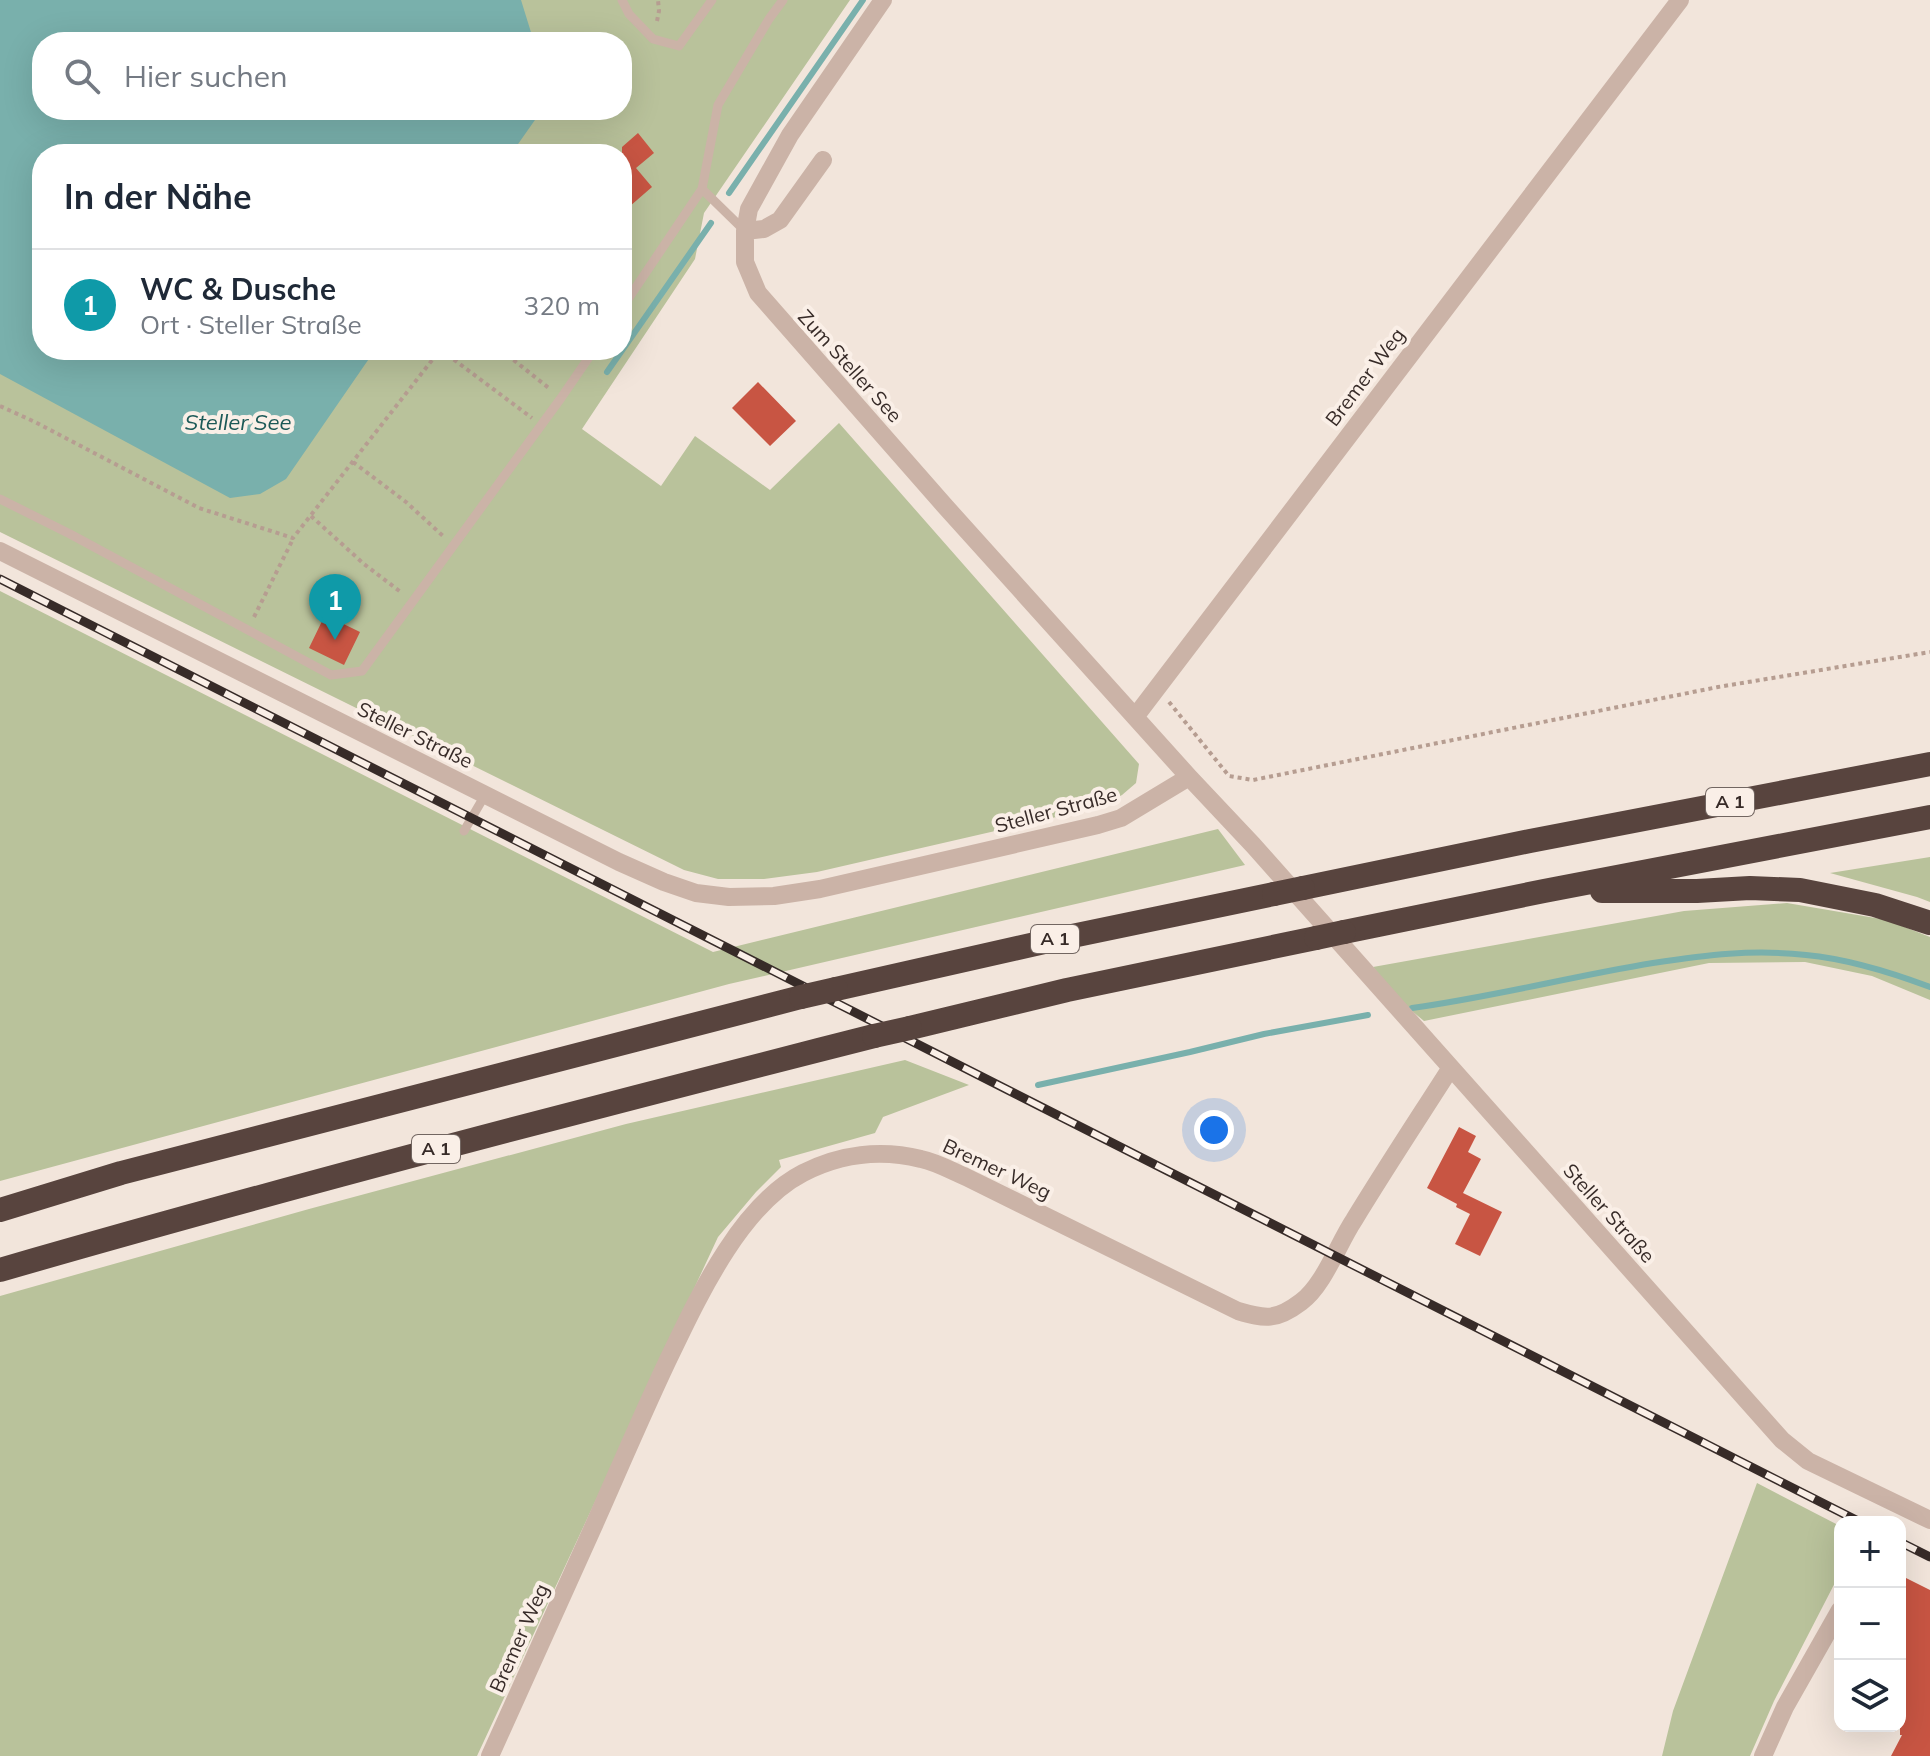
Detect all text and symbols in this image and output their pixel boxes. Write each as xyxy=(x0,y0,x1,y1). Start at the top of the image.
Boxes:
search box xyxy=(32,32,632,120)
icon: search xyxy=(60,54,104,98)
text: Hier suchen xyxy=(124,57,288,95)
text: In der Nähe xyxy=(64,175,252,218)
text: WC & Dusche xyxy=(140,270,336,308)
text: 1 xyxy=(82,289,98,322)
text: 320 m xyxy=(524,289,600,322)
street label: Zum Steller See xyxy=(793,304,908,427)
text: Ort · Steller Straße xyxy=(140,308,362,341)
street label: Bremer Weg xyxy=(1320,323,1410,431)
water label: Steller See xyxy=(184,408,292,436)
pin: 1 xyxy=(309,574,361,640)
street label: Steller Straße xyxy=(353,696,477,773)
street label: Steller Straße xyxy=(992,781,1120,838)
road number: A 1 xyxy=(1706,788,1754,816)
road number: A 1 xyxy=(1031,925,1079,953)
your location xyxy=(1194,1110,1234,1150)
street label: Bremer Weg xyxy=(939,1133,1055,1205)
road number: A 1 xyxy=(412,1135,460,1163)
street label: Steller Straße xyxy=(1558,1158,1661,1268)
map controls xyxy=(1834,1516,1906,1732)
button: + xyxy=(1834,1516,1906,1588)
street label: Bremer Weg xyxy=(483,1579,554,1696)
button: − xyxy=(1834,1588,1906,1660)
button: layers xyxy=(1834,1660,1906,1732)

